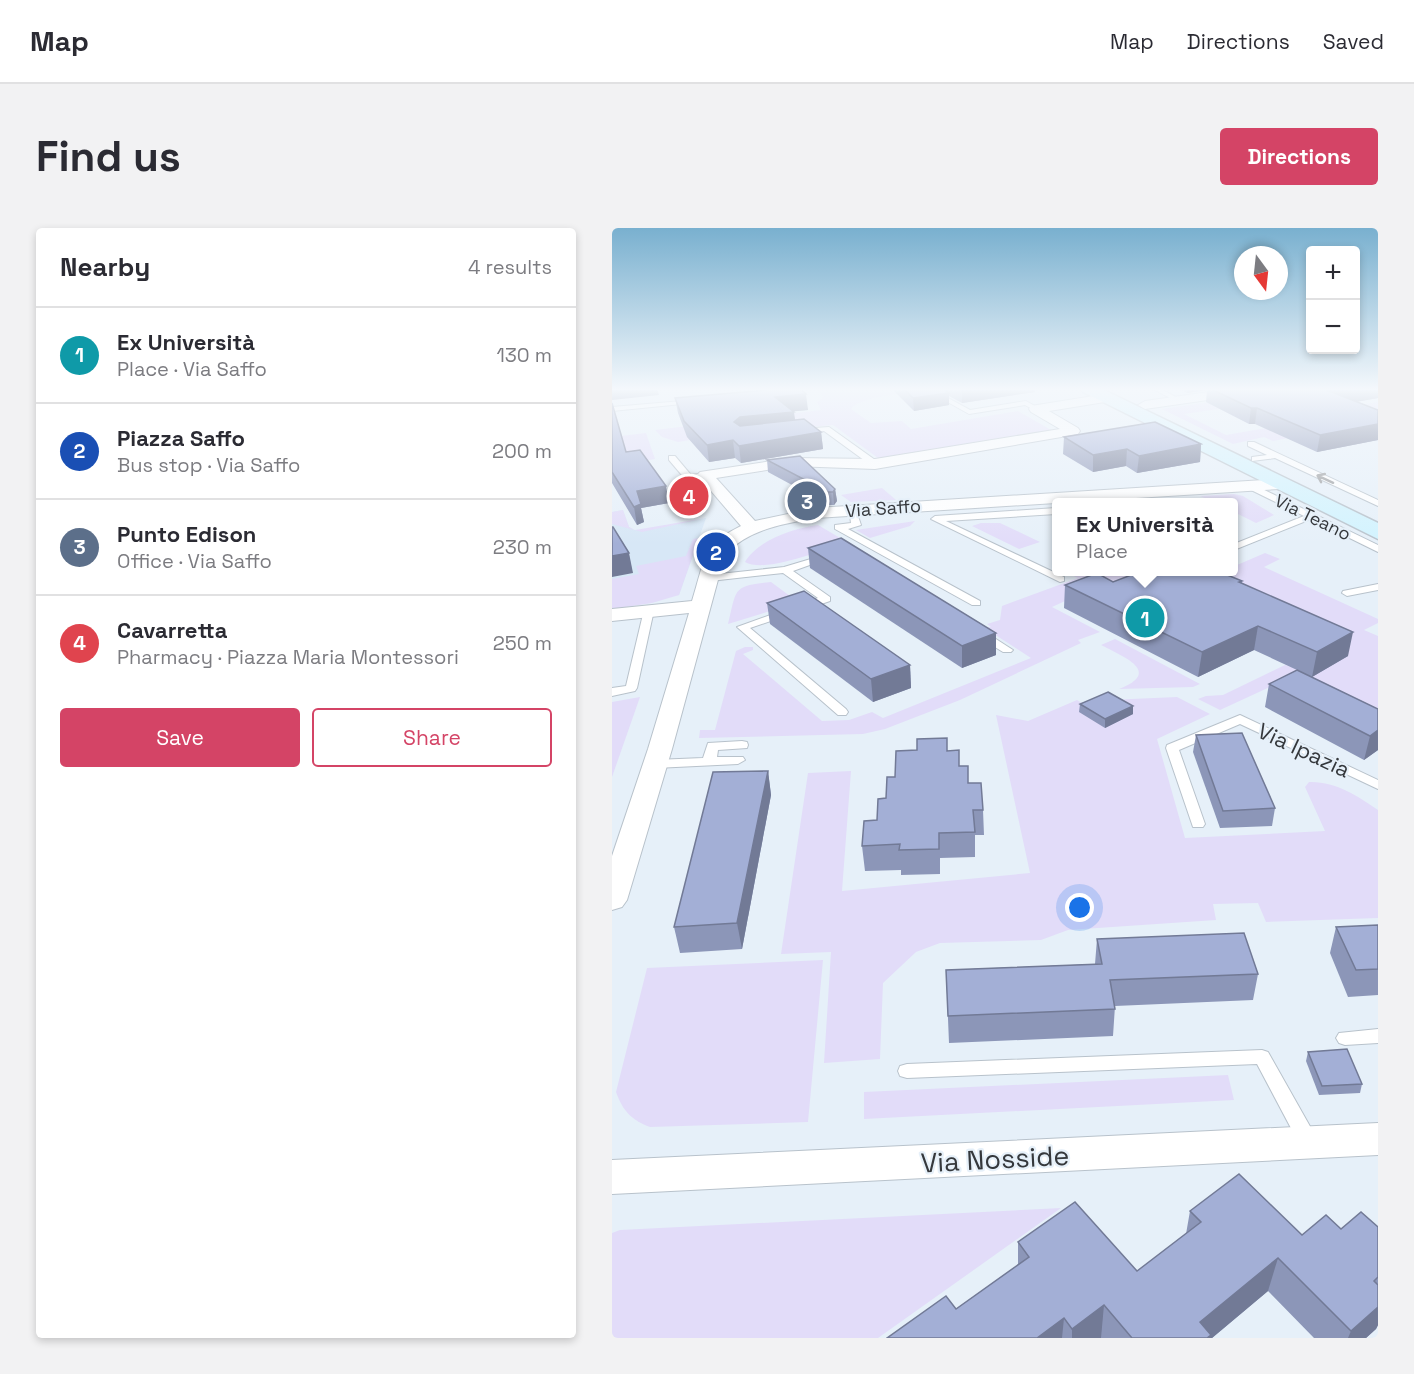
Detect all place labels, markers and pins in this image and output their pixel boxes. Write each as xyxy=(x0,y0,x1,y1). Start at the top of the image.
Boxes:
pin: 4 xyxy=(670,474,709,518)
pin: 3 xyxy=(788,478,826,524)
pin: 2 xyxy=(696,530,736,574)
pin: 1 xyxy=(1126,596,1164,640)

